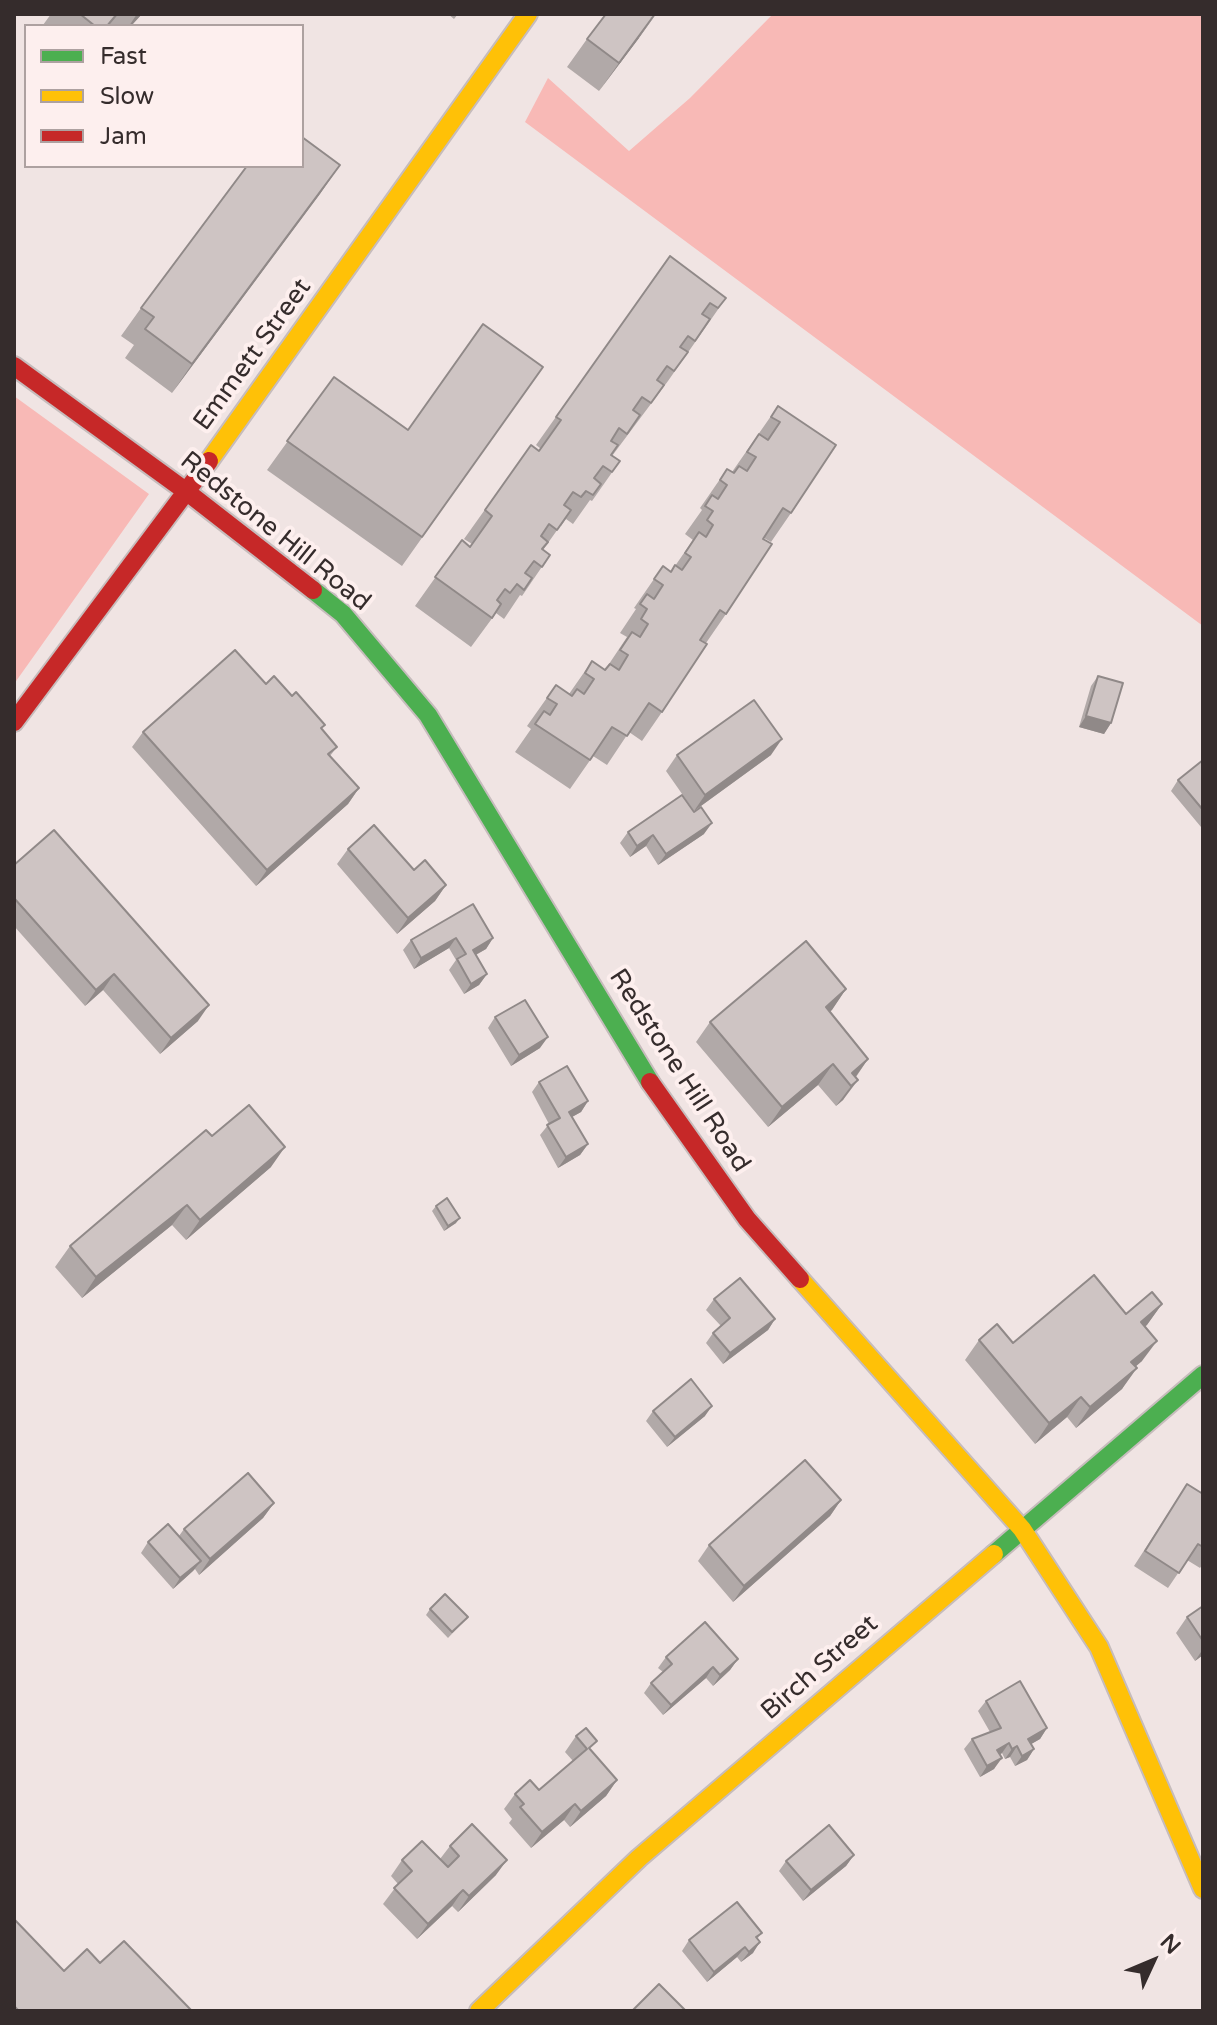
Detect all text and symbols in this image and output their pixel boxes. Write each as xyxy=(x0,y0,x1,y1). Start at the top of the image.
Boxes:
legend xyxy=(24,24,304,168)
text: Fast xyxy=(100,42,147,71)
text: Slow xyxy=(100,82,154,111)
text: Jam xyxy=(100,122,147,151)
street label: Emmett Street xyxy=(188,273,318,437)
street label: Redstone Hill Road xyxy=(174,446,376,618)
street label: Redstone Hill Road xyxy=(602,964,756,1178)
street label: Birch Street xyxy=(755,1609,885,1727)
north arrow xyxy=(1113,1921,1193,2001)
text: N xyxy=(1155,1929,1186,1960)

